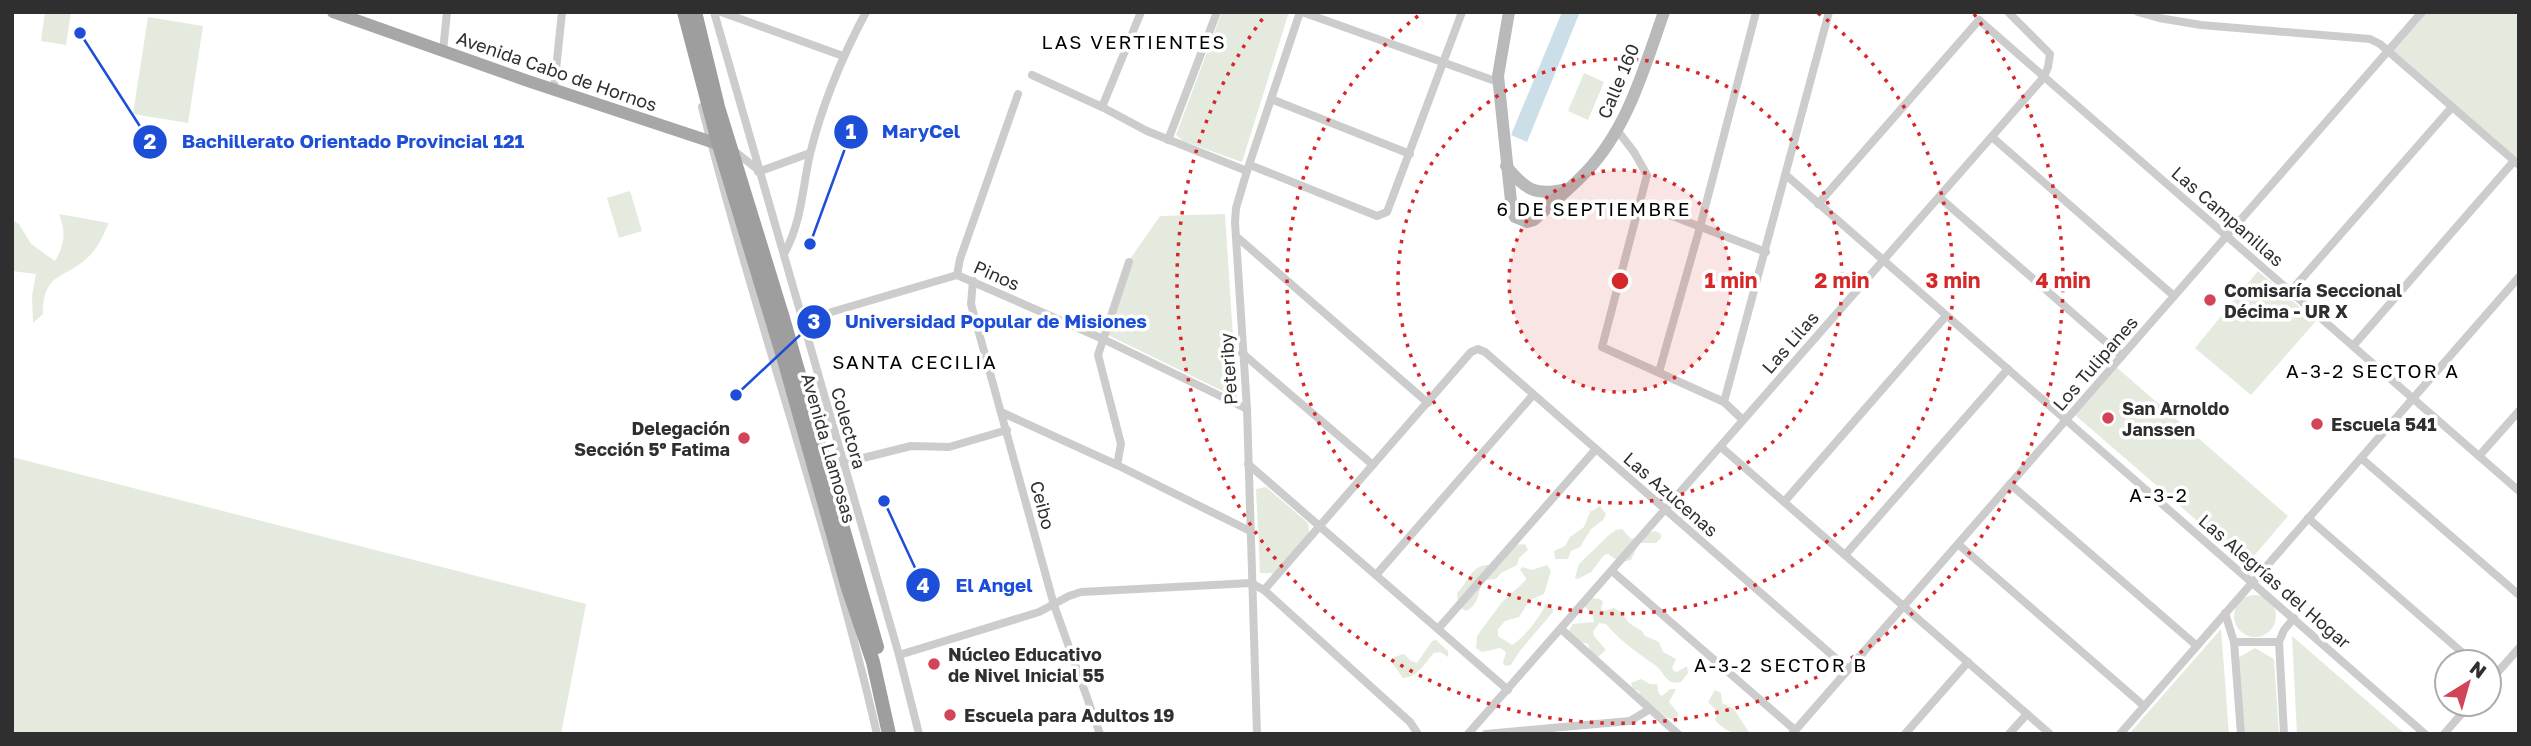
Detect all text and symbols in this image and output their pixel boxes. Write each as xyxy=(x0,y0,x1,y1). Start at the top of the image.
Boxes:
street label: Avenida Cabo de Hornos xyxy=(454,26,660,116)
district label: LAS VERTIENTES xyxy=(1041,30,1227,53)
street label: Calle 160 xyxy=(1592,40,1644,122)
callout: MaryCel xyxy=(833,112,975,152)
text: 1 xyxy=(846,118,857,144)
text: MaryCel xyxy=(882,119,960,142)
callout: Bachillerato Orientado Provincial 121 xyxy=(133,122,538,162)
text: 2 xyxy=(144,128,157,154)
text: Bachillerato Orientado Provincial 121 xyxy=(182,129,525,152)
street label: Las Campanillas xyxy=(2167,161,2289,271)
district label: 6 DE SEPTIEMBRE xyxy=(1497,197,1691,220)
street label: Pinos xyxy=(971,255,1023,295)
text: 1 min xyxy=(1705,267,1757,293)
text: 2 min xyxy=(1815,267,1869,293)
text: 3 min xyxy=(1926,267,1980,293)
text: 4 min xyxy=(2035,267,2091,293)
centre of rings xyxy=(1608,269,1632,293)
place label: Comisaría Seccional Décima - UR X xyxy=(2224,279,2402,322)
marker: Comisaría Seccional Décima - UR X xyxy=(2202,292,2218,308)
callout: Universidad Popular de Misiones xyxy=(796,302,1161,342)
street label: Las Lilas xyxy=(1757,306,1823,378)
text: 3 xyxy=(808,308,820,334)
text: Universidad Popular de Misiones xyxy=(845,309,1147,332)
street label: Los Tulipanes xyxy=(2048,311,2142,415)
street label: Peteriby xyxy=(1215,332,1241,406)
district label: SANTA CECILIA xyxy=(832,350,998,373)
district label: A-3-2 SECTOR A xyxy=(2286,359,2460,382)
street label: Avenida Llamosas xyxy=(797,371,861,525)
street label: Colectora xyxy=(827,385,871,471)
place label: San Arnoldo Janssen xyxy=(2122,397,2229,440)
marker: San Arnoldo Janssen xyxy=(2100,410,2116,426)
place label: Escuela 541 xyxy=(2331,413,2436,435)
marker: Escuela 541 xyxy=(2309,416,2325,432)
place label: Delegación Sección 5º Fatima xyxy=(574,417,730,460)
marker: Delegación Sección 5º Fatima xyxy=(736,430,752,446)
street label: Las Azucenas xyxy=(1619,447,1723,541)
street label: Ceibo xyxy=(1026,478,1060,532)
district label: A-3-2 xyxy=(2129,483,2189,506)
street label: Las Alegrías del Hogar xyxy=(2195,509,2355,653)
callout: El Angel xyxy=(906,565,1046,605)
text: 4 xyxy=(916,572,930,598)
text: El Angel xyxy=(955,573,1033,596)
place label: Núcleo Educativo de Nivel Inicial 55 xyxy=(948,643,1105,686)
north arrow xyxy=(2433,648,2503,718)
district label: A-3-2 SECTOR B xyxy=(1694,653,1868,676)
text: N xyxy=(2466,655,2491,683)
marker: Núcleo Educativo de Nivel Inicial 55 xyxy=(926,656,942,672)
place label: Escuela para Adultos 19 xyxy=(964,704,1175,726)
marker: Escuela para Adultos 19 xyxy=(942,707,958,723)

